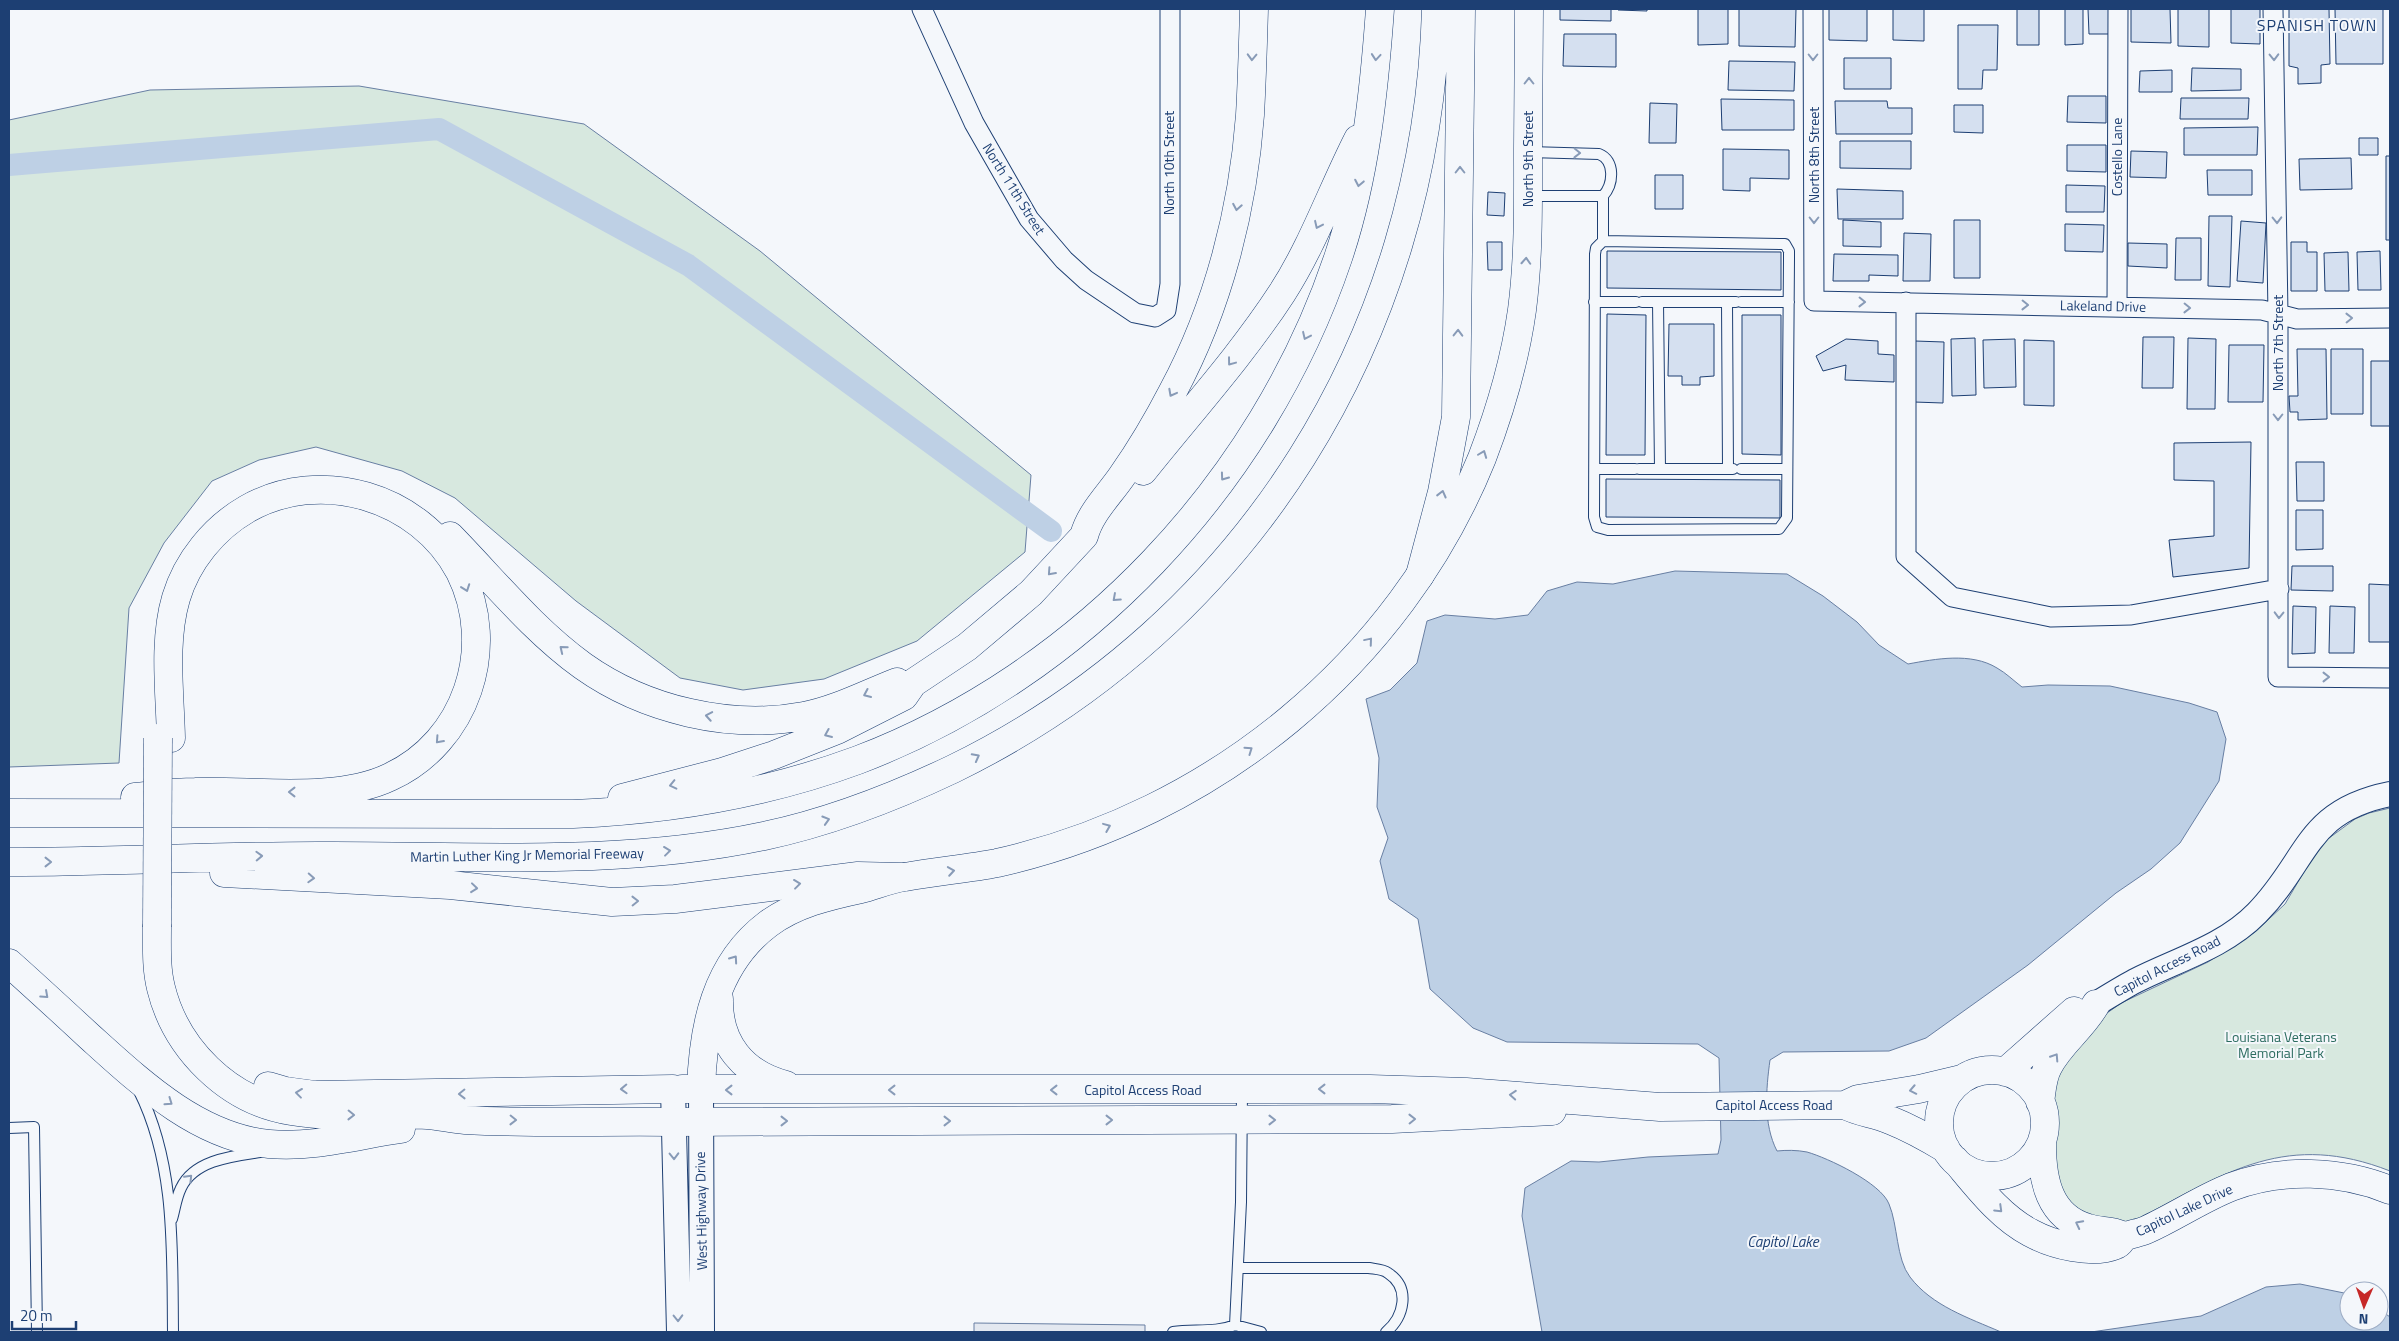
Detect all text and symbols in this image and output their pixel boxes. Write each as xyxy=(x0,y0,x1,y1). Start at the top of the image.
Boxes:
district label: SPANISH TOWN xyxy=(2257,13,2377,37)
one-way arrow xyxy=(1247,54,1258,62)
one-way arrow xyxy=(1371,54,1382,62)
one-way arrow xyxy=(1808,54,1818,62)
one-way arrow xyxy=(2269,54,2279,62)
one-way arrow xyxy=(1524,77,1534,84)
street label: North 8th Street xyxy=(1803,107,1824,203)
street label: North 10th Street xyxy=(1158,111,1179,215)
street label: North 9th Street xyxy=(1517,111,1538,207)
street label: Costello Lane xyxy=(2106,118,2127,196)
street label: North 11th Street xyxy=(978,139,1051,239)
one-way arrow xyxy=(1574,148,1581,158)
one-way arrow xyxy=(1455,166,1465,174)
one-way arrow xyxy=(1354,179,1365,188)
one-way arrow xyxy=(1232,203,1242,211)
one-way arrow xyxy=(1809,216,1819,224)
one-way arrow xyxy=(2272,216,2282,224)
one-way arrow xyxy=(1314,220,1324,229)
one-way arrow xyxy=(1521,257,1531,264)
street label: Lakeland Drive xyxy=(2060,294,2146,317)
street label: North 7th Street xyxy=(2267,295,2288,391)
one-way arrow xyxy=(1859,296,1867,307)
one-way arrow xyxy=(2021,299,2029,310)
one-way arrow xyxy=(2184,303,2192,313)
one-way arrow xyxy=(2345,313,2353,323)
one-way arrow xyxy=(1453,329,1463,336)
one-way arrow xyxy=(1301,331,1312,340)
one-way arrow xyxy=(1228,356,1237,366)
one-way arrow xyxy=(1168,387,1178,396)
one-way arrow xyxy=(2273,414,2283,422)
one-way arrow xyxy=(1477,450,1487,459)
one-way arrow xyxy=(1221,471,1230,481)
one-way arrow xyxy=(1436,490,1446,498)
one-way arrow xyxy=(1048,567,1057,576)
one-way arrow xyxy=(460,583,470,592)
one-way arrow xyxy=(1113,592,1122,601)
one-way arrow xyxy=(2273,611,2284,619)
one-way arrow xyxy=(1364,638,1373,647)
one-way arrow xyxy=(560,647,569,655)
one-way arrow xyxy=(2323,672,2331,682)
one-way arrow xyxy=(863,688,872,699)
one-way arrow xyxy=(704,712,713,722)
one-way arrow xyxy=(824,729,832,739)
one-way arrow xyxy=(436,735,445,744)
one-way arrow xyxy=(1243,747,1253,756)
one-way arrow xyxy=(970,753,979,763)
one-way arrow xyxy=(669,779,678,790)
one-way arrow xyxy=(287,787,295,797)
one-way arrow xyxy=(821,815,829,825)
one-way arrow xyxy=(1102,823,1111,834)
street label: Martin Luther King Jr Memorial Freeway xyxy=(410,842,644,867)
one-way arrow xyxy=(663,846,671,857)
one-way arrow xyxy=(256,851,264,861)
one-way arrow xyxy=(45,857,53,867)
one-way arrow xyxy=(946,866,955,876)
one-way arrow xyxy=(308,873,316,884)
one-way arrow xyxy=(793,879,801,890)
one-way arrow xyxy=(470,882,478,893)
one-way arrow xyxy=(632,896,640,906)
street label: Capitol Access Road xyxy=(2110,930,2224,1002)
one-way arrow xyxy=(728,955,737,965)
one-way arrow xyxy=(39,989,48,998)
park label: Louisiana Veterans Memorial Park xyxy=(2225,1026,2337,1063)
one-way arrow xyxy=(2048,1053,2058,1062)
street label: Capitol Access Road xyxy=(1084,1079,1202,1100)
one-way arrow xyxy=(620,1084,628,1095)
one-way arrow xyxy=(1317,1084,1325,1094)
one-way arrow xyxy=(725,1085,732,1095)
one-way arrow xyxy=(887,1085,895,1095)
one-way arrow xyxy=(1050,1085,1058,1095)
one-way arrow xyxy=(1909,1085,1918,1095)
one-way arrow xyxy=(295,1088,303,1099)
one-way arrow xyxy=(457,1089,465,1099)
one-way arrow xyxy=(1508,1090,1516,1101)
street label: Capitol Access Road xyxy=(1715,1094,1833,1115)
one-way arrow xyxy=(163,1096,173,1105)
one-way arrow xyxy=(348,1110,356,1120)
one-way arrow xyxy=(1408,1113,1416,1124)
one-way arrow xyxy=(510,1115,517,1125)
one-way arrow xyxy=(1106,1115,1113,1125)
one-way arrow xyxy=(1268,1115,1276,1125)
one-way arrow xyxy=(780,1116,788,1126)
one-way arrow xyxy=(943,1116,951,1126)
street label: West Highway Drive xyxy=(689,1151,712,1271)
one-way arrow xyxy=(669,1152,680,1160)
one-way arrow xyxy=(183,1175,192,1184)
street label: Capitol Lake Drive xyxy=(2132,1178,2236,1241)
one-way arrow xyxy=(1994,1203,2003,1212)
one-way arrow xyxy=(2075,1220,2084,1230)
water label: Capitol Lake xyxy=(1747,1230,1820,1253)
north arrow xyxy=(2339,1281,2389,1331)
scale bar xyxy=(12,1298,76,1330)
text: 20 m xyxy=(20,1304,53,1327)
text: N xyxy=(2358,1309,2369,1330)
one-way arrow xyxy=(673,1314,684,1322)

